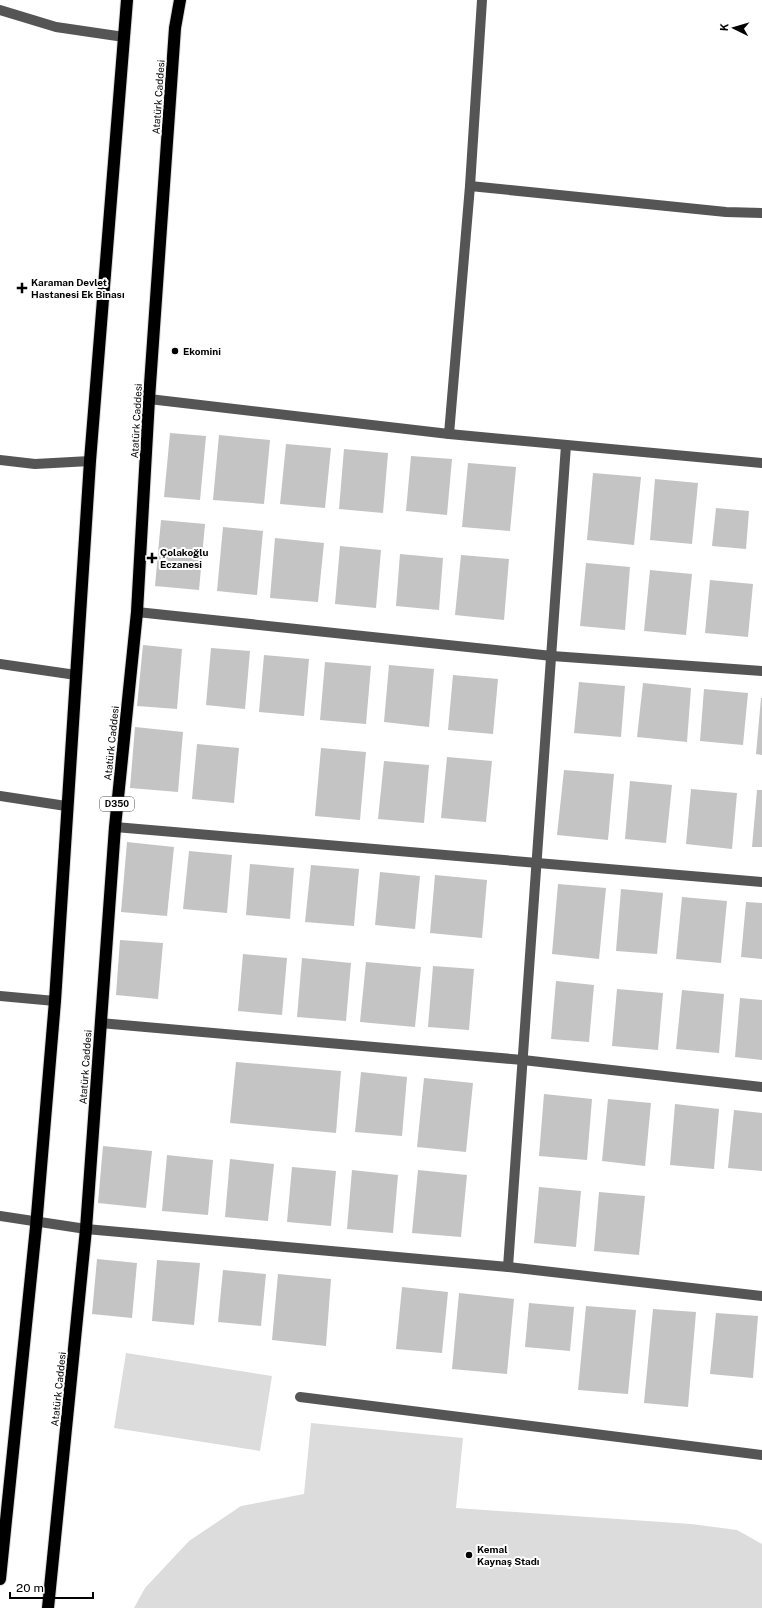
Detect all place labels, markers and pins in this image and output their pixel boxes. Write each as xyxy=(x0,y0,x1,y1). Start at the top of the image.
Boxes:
place label: Karaman Devlet Hastanesi Ek Binası xyxy=(31,276,125,300)
marker: Karaman Devlet Hastanesi Ek Binası xyxy=(16,282,28,294)
place label: Ekomini xyxy=(183,345,221,357)
marker: Ekomini xyxy=(170,346,180,356)
place label: Çolakoğlu Eczanesi xyxy=(160,546,209,570)
marker: Çolakoğlu Eczanesi xyxy=(147,553,157,563)
place label: Kemal Kaynaş Stadı xyxy=(477,1543,540,1567)
marker: Kemal Kaynaş Stadı xyxy=(464,1550,474,1560)

